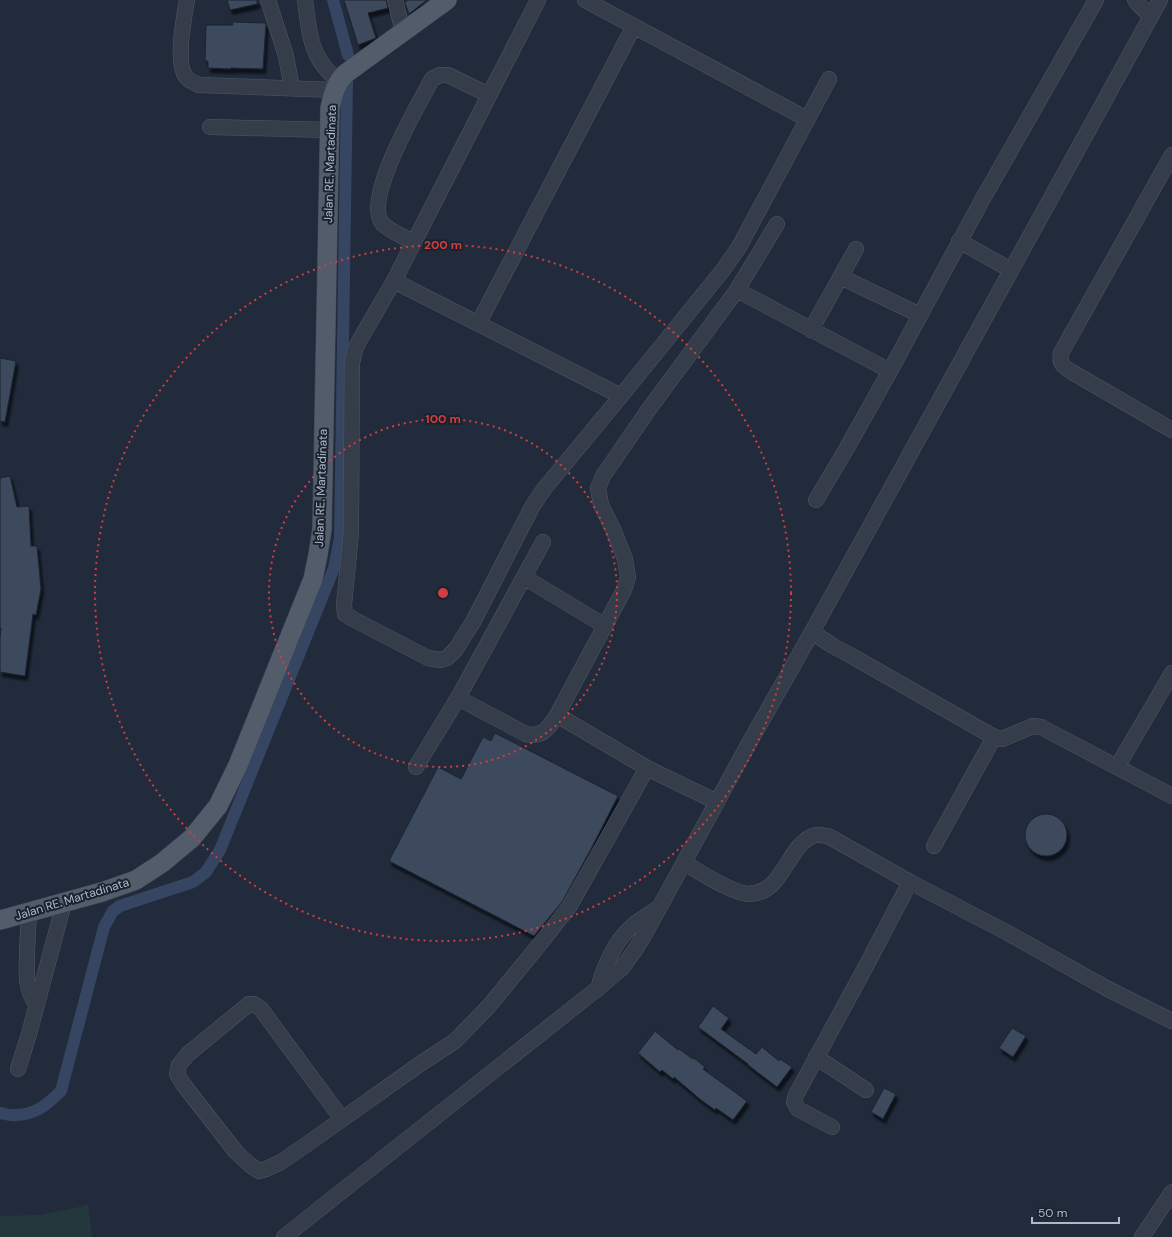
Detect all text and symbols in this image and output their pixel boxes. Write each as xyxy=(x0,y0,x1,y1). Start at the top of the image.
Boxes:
street label: Jalan RE. Martadinata xyxy=(320,105,340,223)
text: 200 m xyxy=(424,237,462,253)
text: 100 m xyxy=(425,411,461,427)
street label: Jalan RE. Martadinata xyxy=(311,429,331,547)
centre of rings xyxy=(436,586,450,600)
street label: Jalan RE. Martadinata xyxy=(13,874,131,924)
scale bar xyxy=(1032,1199,1119,1225)
text: 50 m xyxy=(1038,1205,1067,1221)

